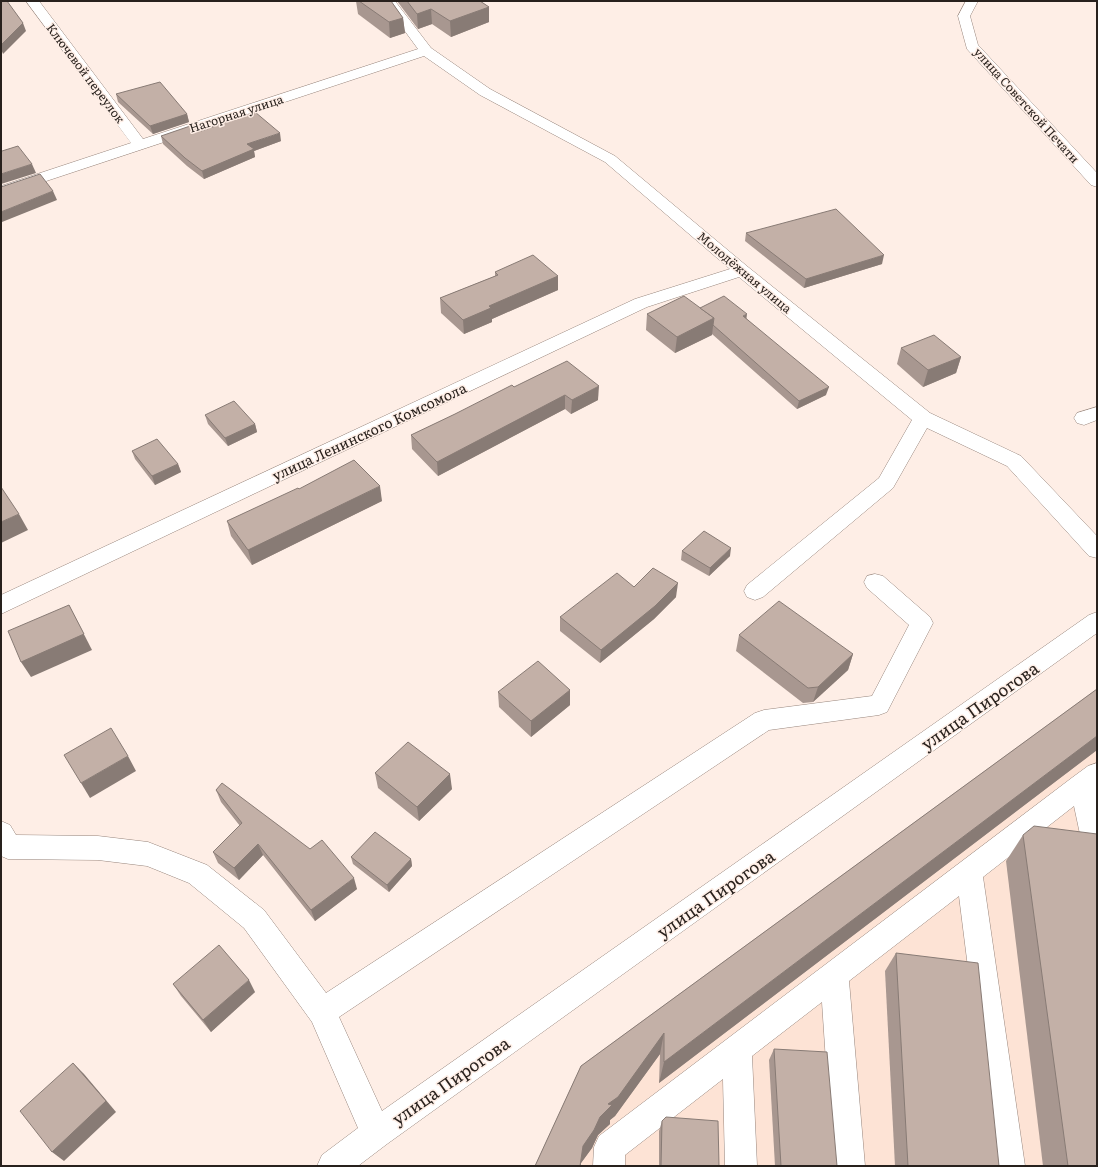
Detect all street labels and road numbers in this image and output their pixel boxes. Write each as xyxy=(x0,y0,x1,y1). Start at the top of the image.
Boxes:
street label: Ключевой переулок xyxy=(42,19,130,127)
street label: улица Советской Печати xyxy=(970,43,1084,167)
street label: Нагорная улица xyxy=(187,89,286,137)
street label: Молодёжная улица xyxy=(694,227,796,317)
street label: улица Ленинского Комсомола xyxy=(268,377,470,485)
street label: улица Пирогова xyxy=(915,654,1044,755)
street label: улица Пирогова xyxy=(651,842,780,943)
street label: улица Пирогова xyxy=(386,1029,515,1130)

